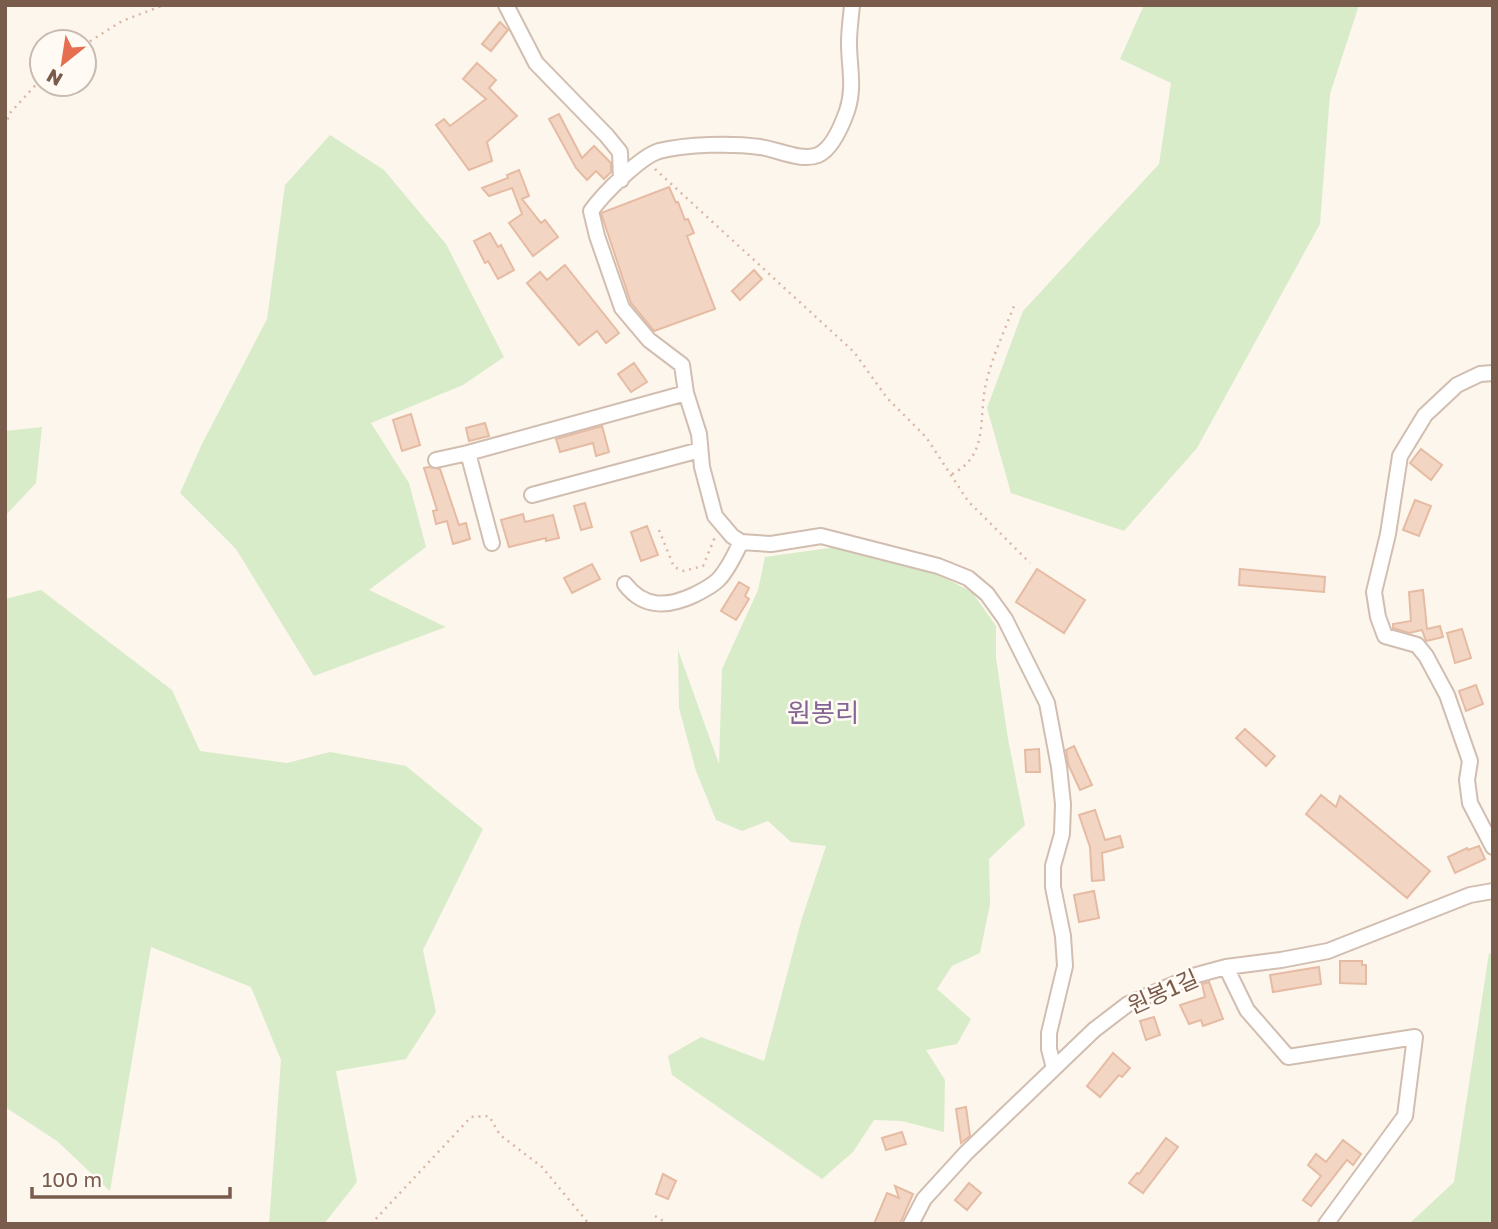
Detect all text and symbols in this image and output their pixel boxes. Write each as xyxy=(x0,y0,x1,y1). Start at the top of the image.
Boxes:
north arrow xyxy=(28,28,98,98)
text: N xyxy=(42,65,66,92)
district label: 원봉리 xyxy=(787,697,859,728)
street label: 원봉1길 xyxy=(1123,963,1202,1019)
scale bar xyxy=(32,1156,229,1200)
text: 100 m xyxy=(42,1166,102,1192)

